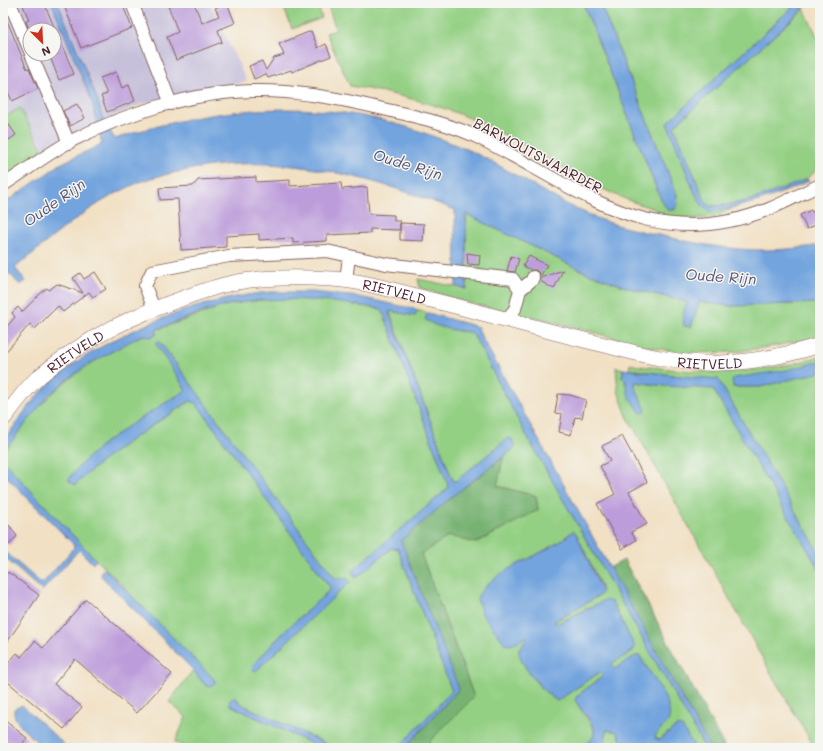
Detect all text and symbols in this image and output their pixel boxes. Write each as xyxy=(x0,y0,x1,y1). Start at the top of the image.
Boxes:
north arrow xyxy=(22,22,62,62)
text: N xyxy=(39,43,53,60)
street label: BARWOUTSWAARDER xyxy=(470,113,606,197)
water label: Oude Rijn xyxy=(371,144,445,184)
water label: Oude Rijn xyxy=(19,173,89,231)
water label: Oude Rijn xyxy=(685,264,757,288)
street label: RIETVELD xyxy=(361,274,429,308)
street label: RIETVELD xyxy=(42,325,107,377)
street label: RIETVELD xyxy=(676,351,743,373)

